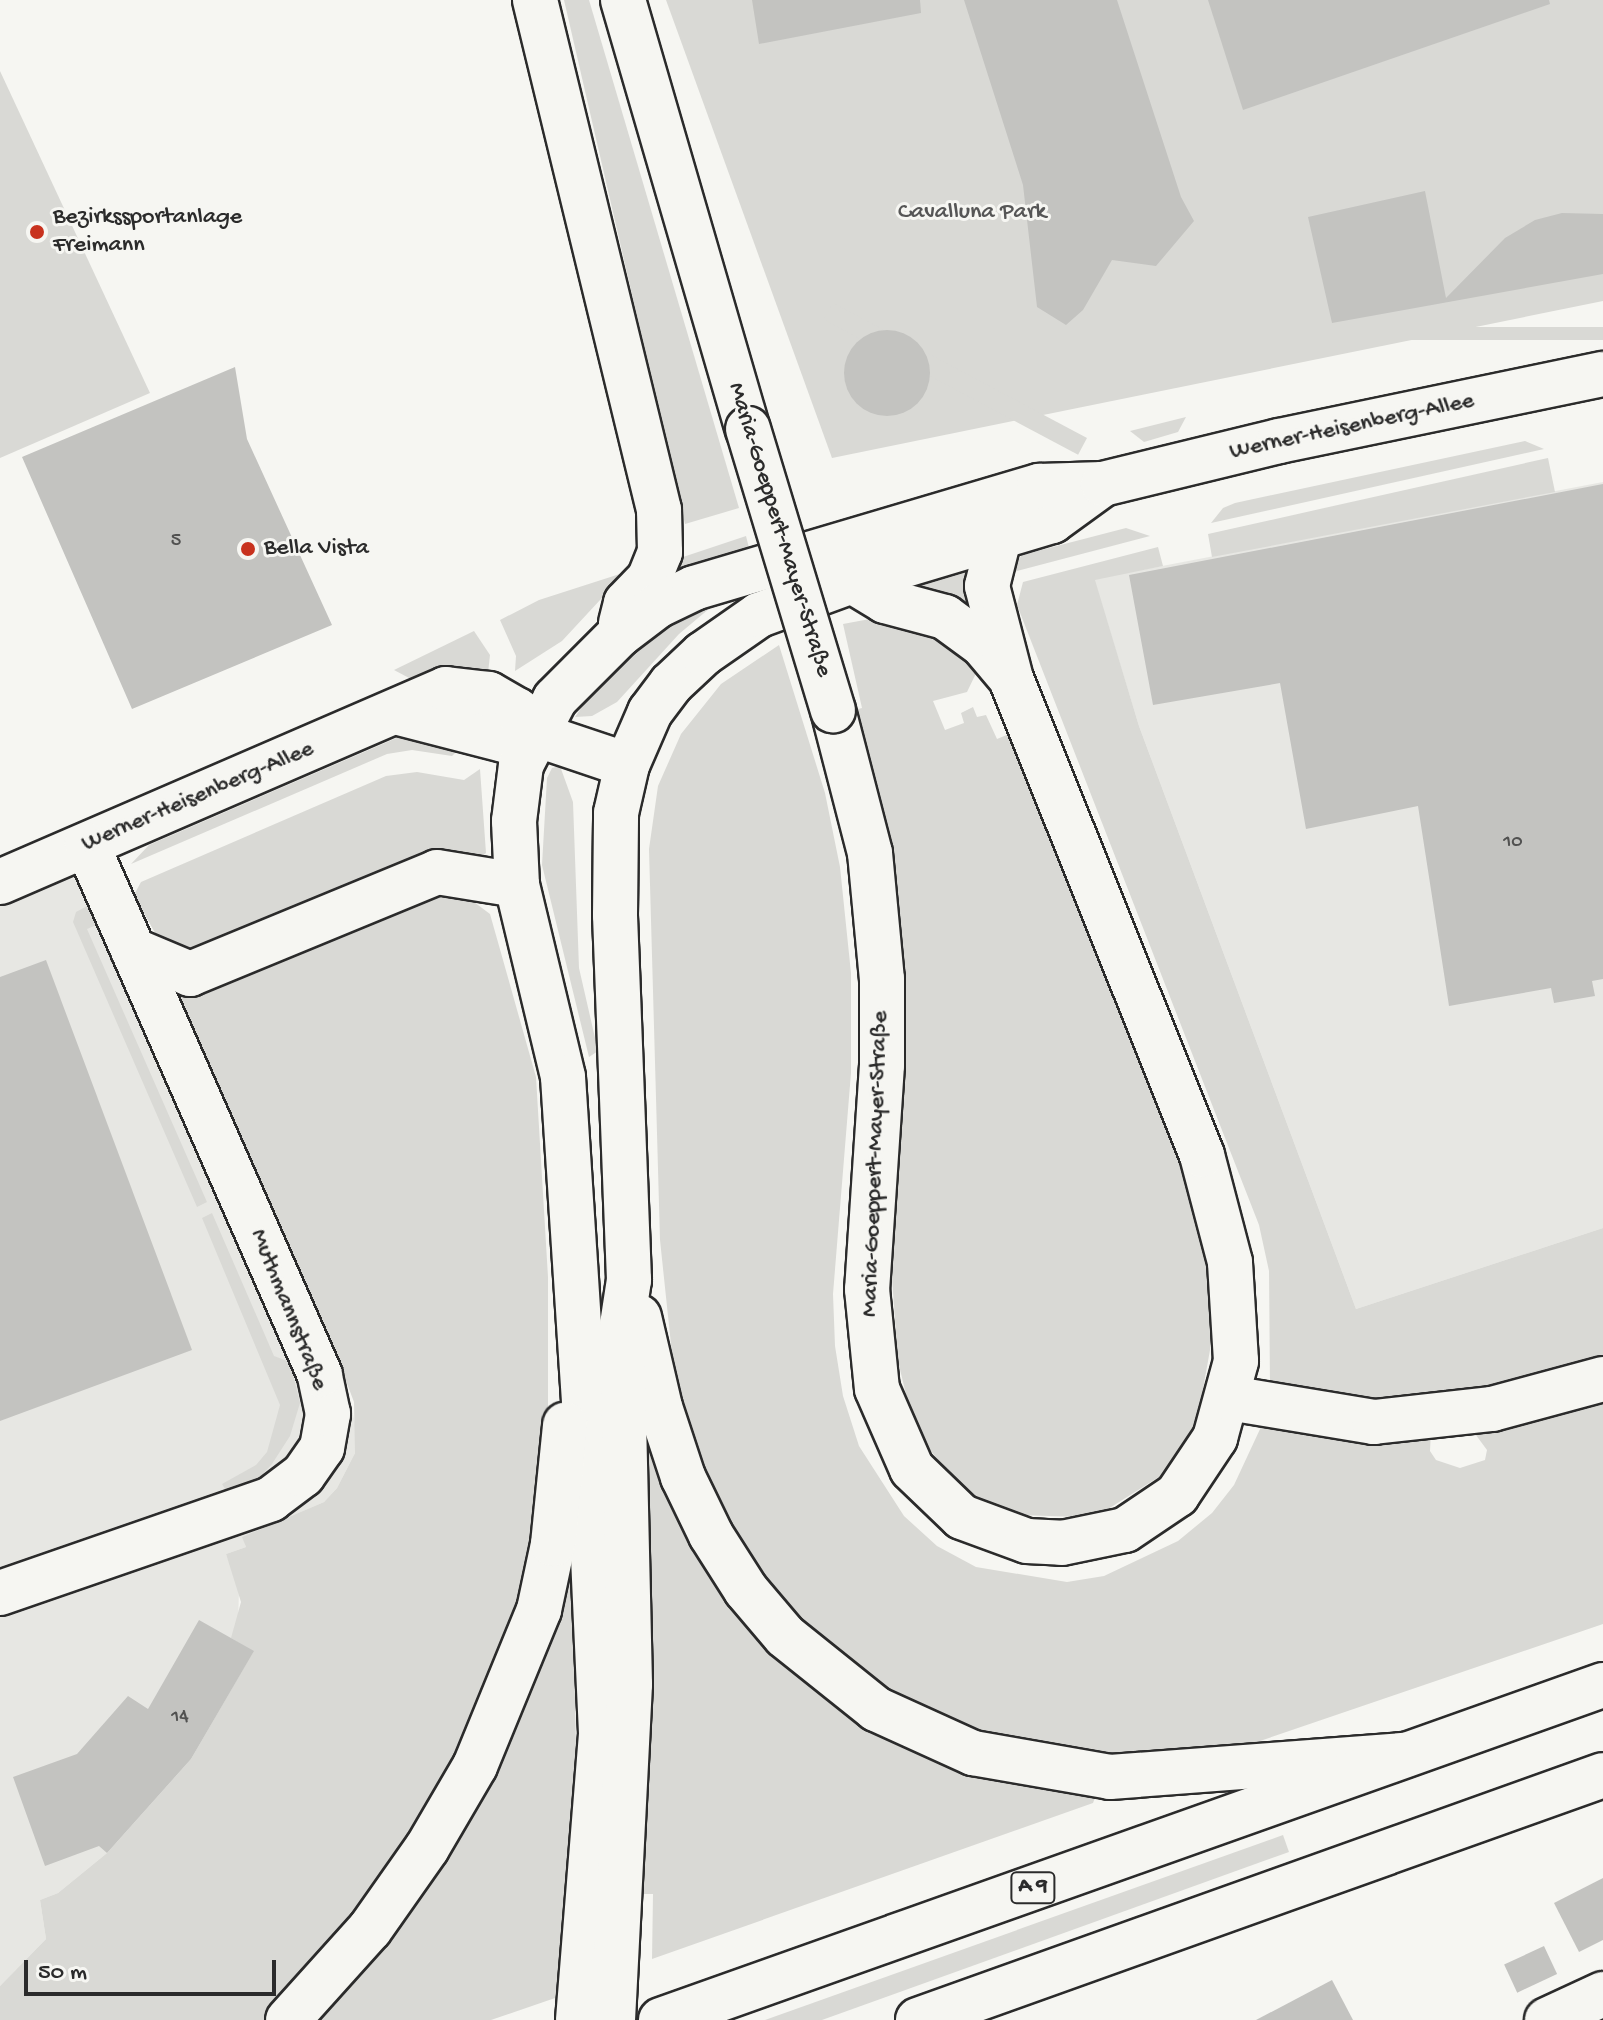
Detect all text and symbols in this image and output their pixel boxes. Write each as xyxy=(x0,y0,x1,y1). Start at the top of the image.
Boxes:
park label: Cavalluna Park xyxy=(898,199,1046,227)
place label: Bezirkssportanlage Freimann xyxy=(53,204,242,260)
marker: Bezirkssportanlage Freimann xyxy=(28,223,46,241)
street label: Maria-Goeppert-Mayer-Straße xyxy=(720,379,838,681)
street label: Werner-Heisenberg-Allee xyxy=(1227,387,1477,467)
house number: 5 xyxy=(171,529,181,553)
place label: Bella Vista xyxy=(264,535,369,563)
marker: Bella Vista xyxy=(239,540,257,558)
street label: Werner-Heisenberg-Allee xyxy=(78,735,318,859)
house number: 10 xyxy=(1503,830,1523,854)
street label: Maria-Goeppert-Mayer-Straße xyxy=(856,1010,896,1318)
street label: Muthmannstraße xyxy=(243,1225,333,1395)
house number: 14 xyxy=(171,1705,189,1729)
road number: A 9 xyxy=(1009,1870,1057,1906)
scale bar xyxy=(28,1944,280,1994)
text: 50 m xyxy=(38,1959,87,1988)

